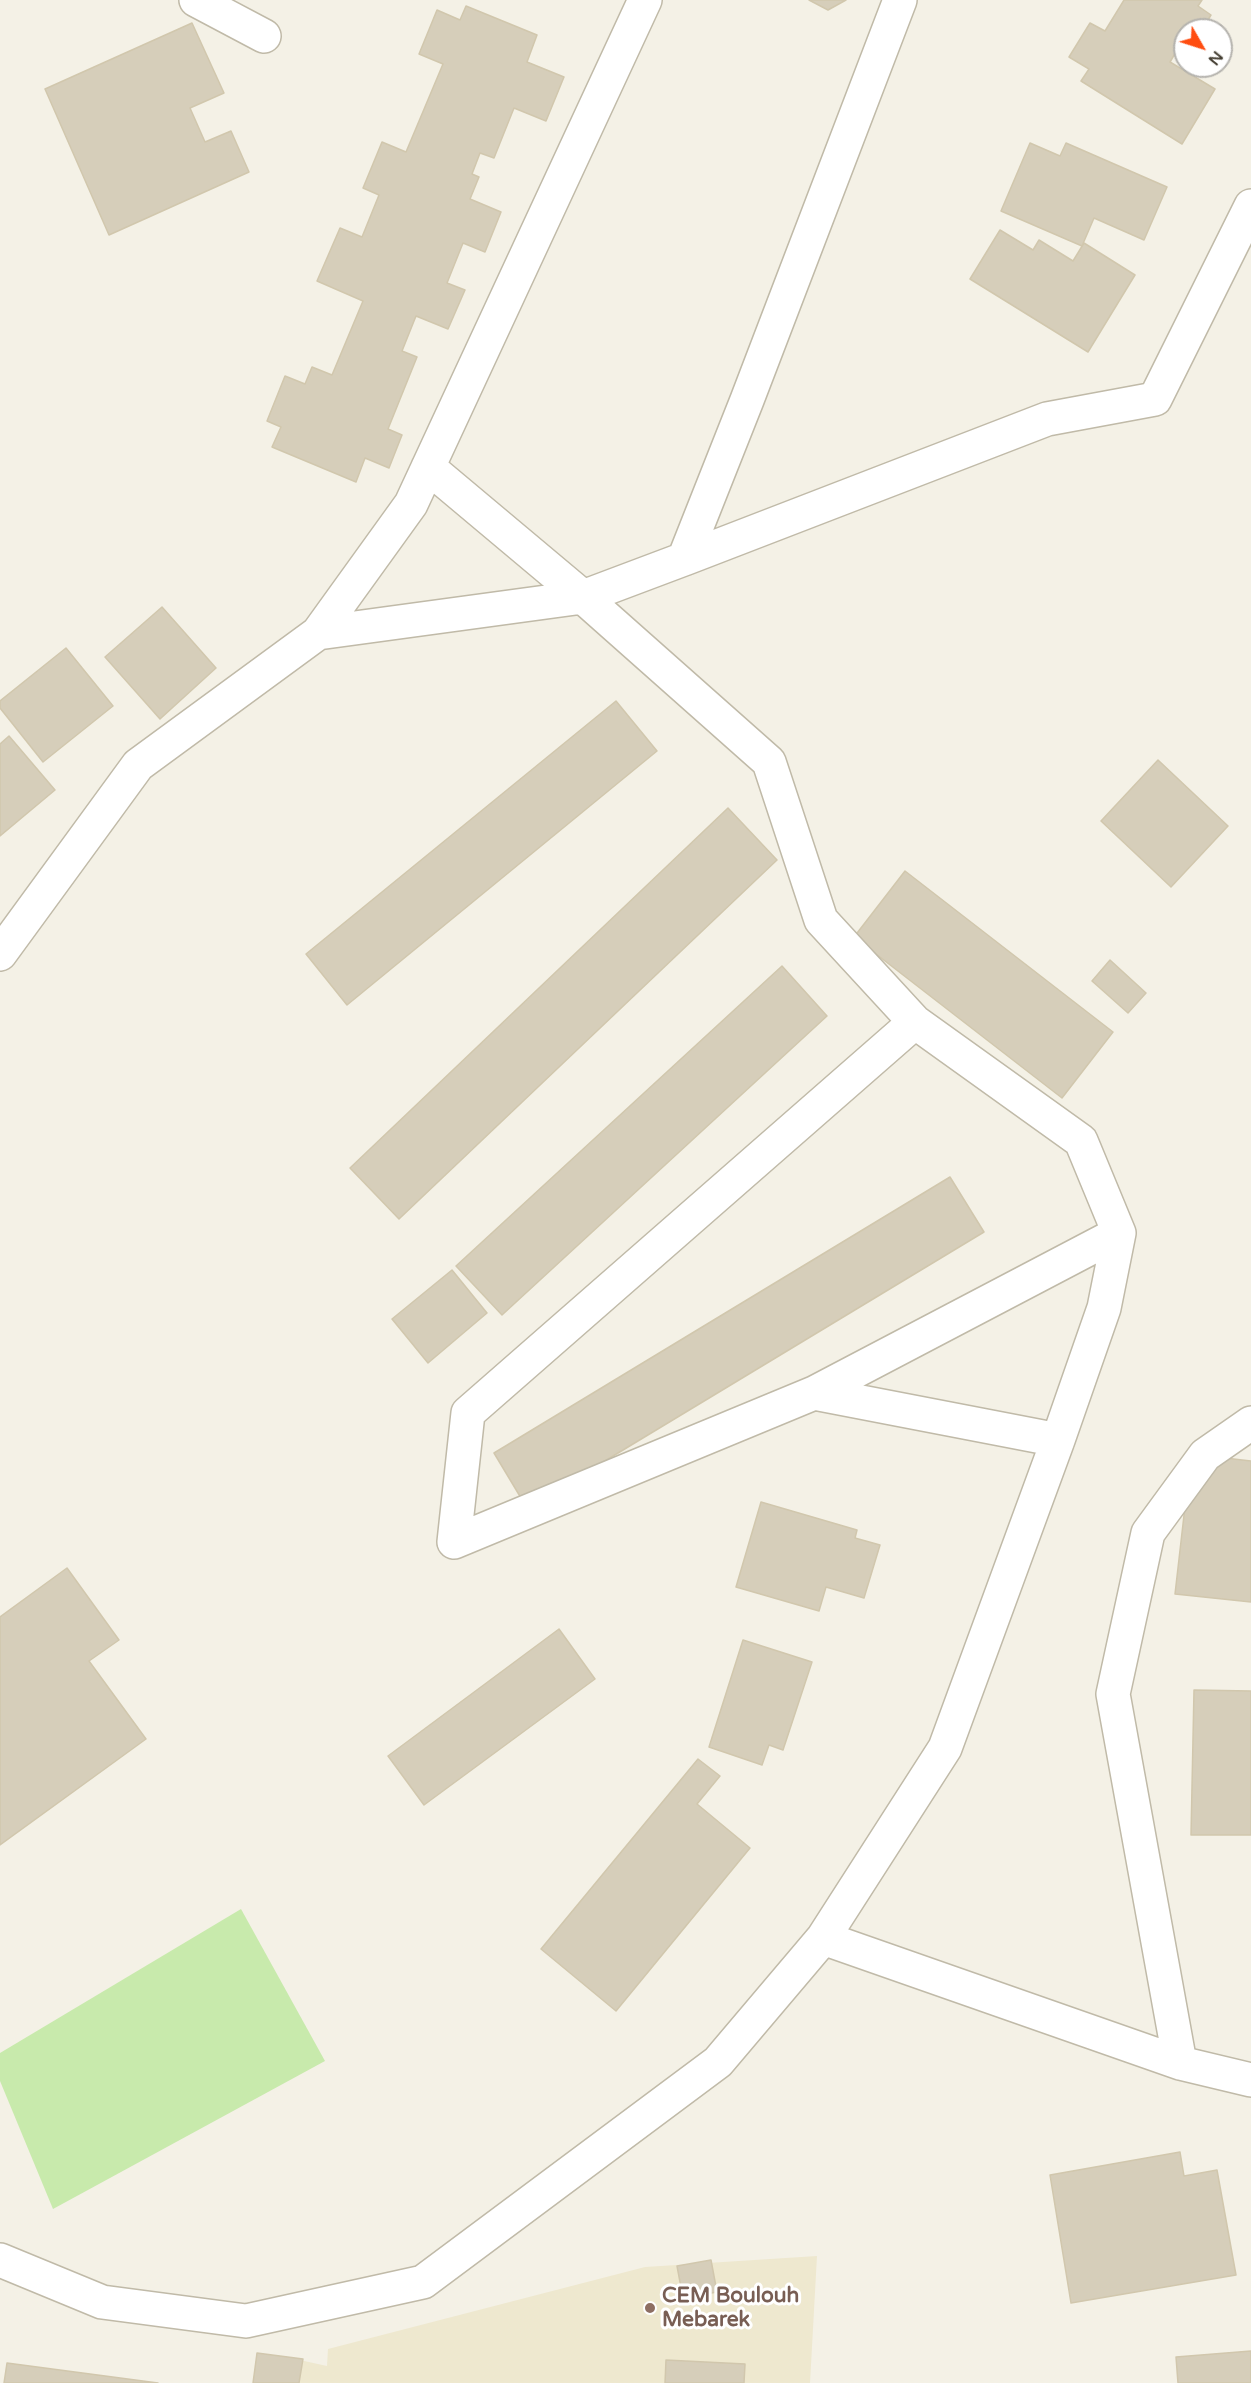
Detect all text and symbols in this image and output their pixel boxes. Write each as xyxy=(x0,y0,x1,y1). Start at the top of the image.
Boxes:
north arrow xyxy=(1173,18,1233,78)
text: N xyxy=(1204,47,1227,69)
place label: CEM Boulouh Mebarek xyxy=(662,2283,799,2333)
marker: CEM Boulouh Mebarek xyxy=(643,2301,657,2315)

